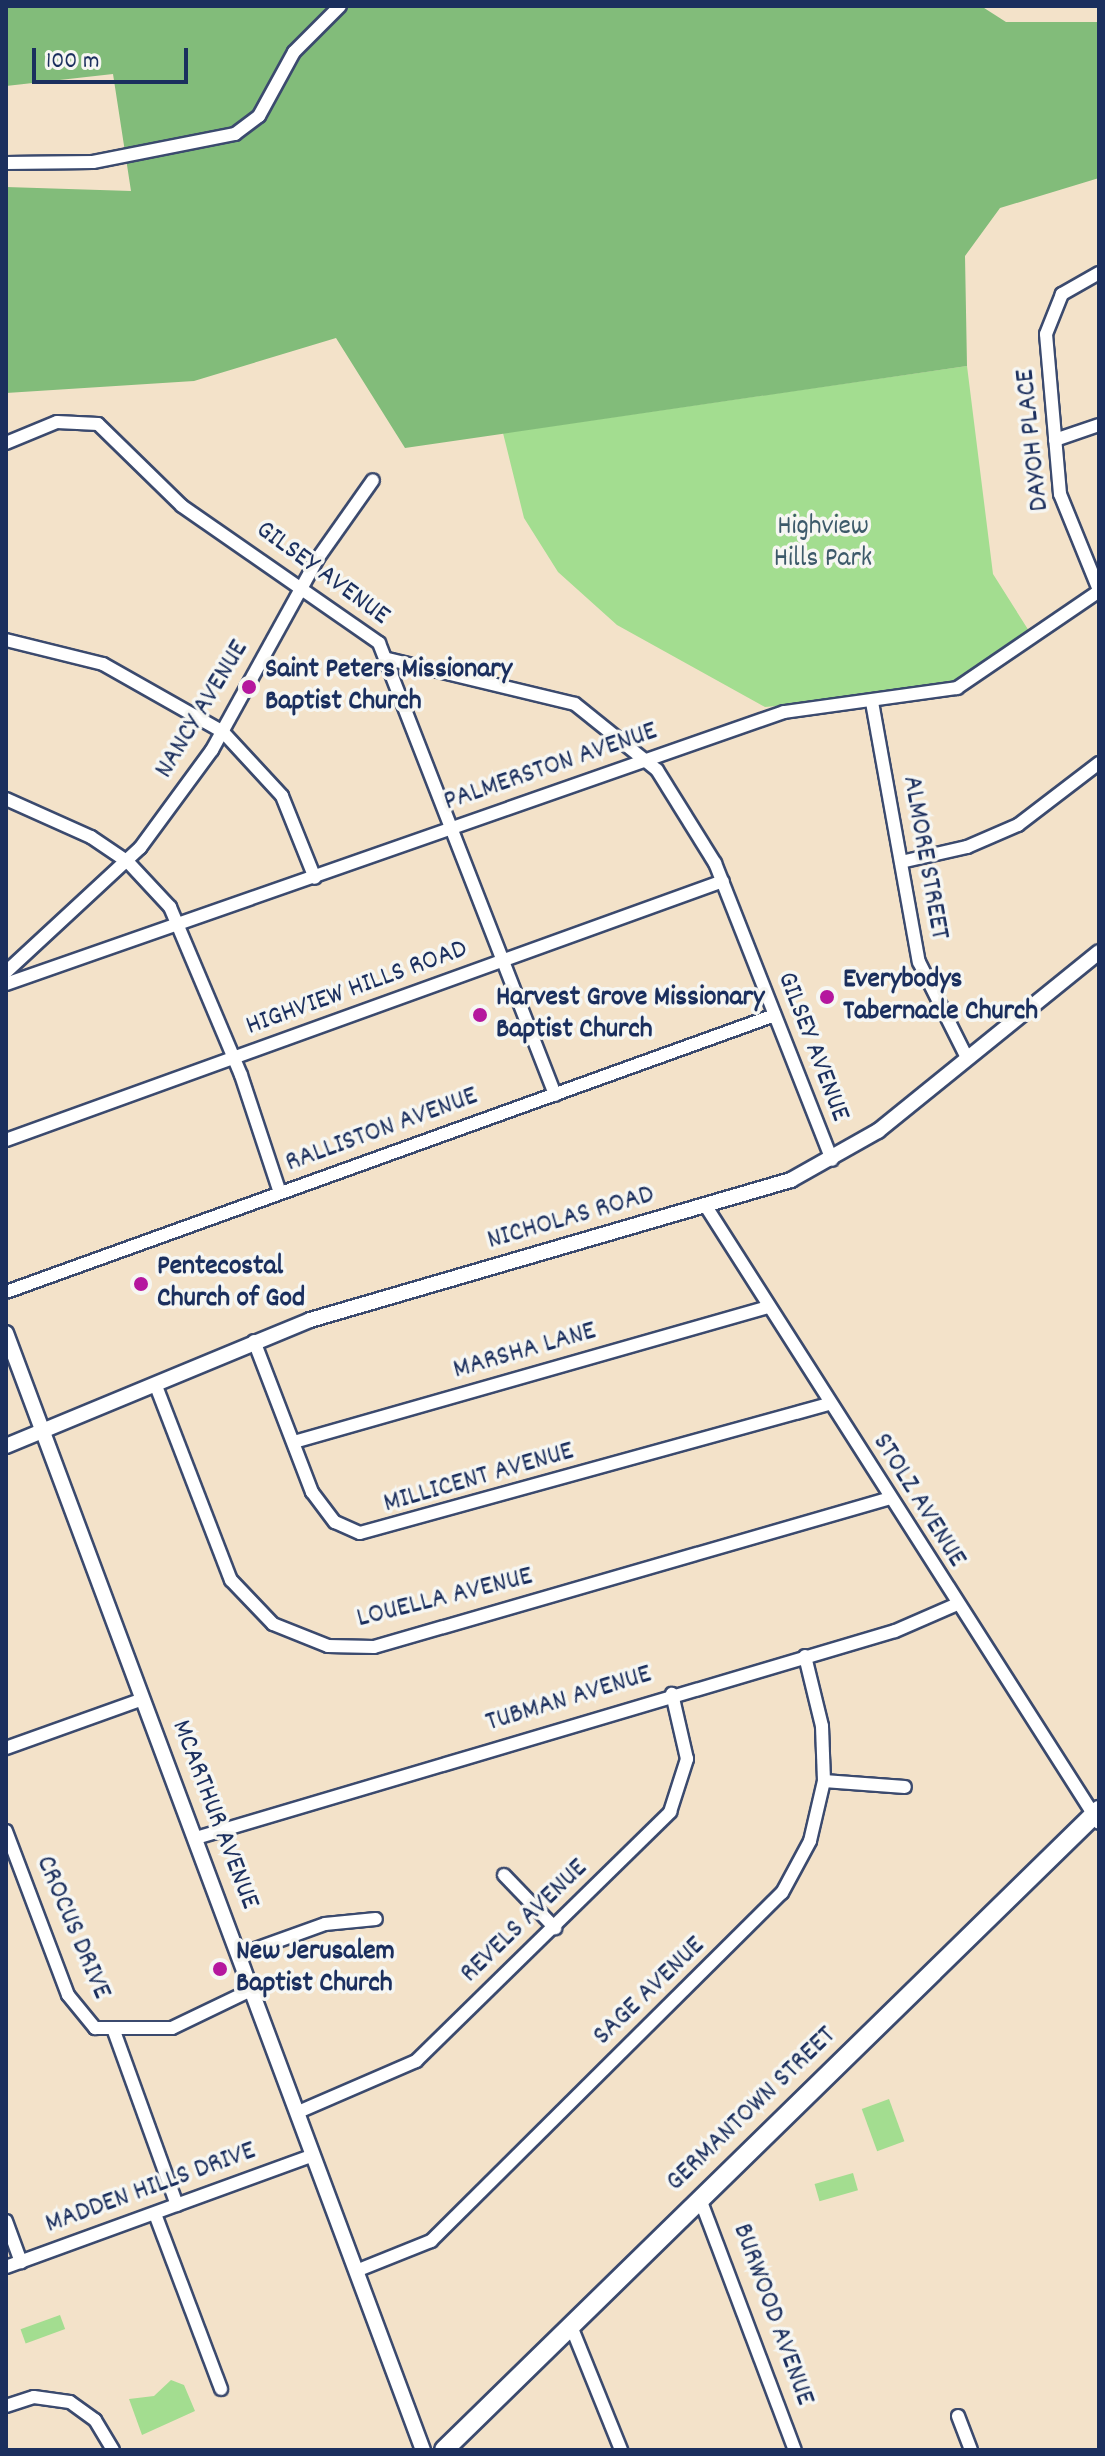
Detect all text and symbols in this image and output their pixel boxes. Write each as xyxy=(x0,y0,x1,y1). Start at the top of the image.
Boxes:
scale bar xyxy=(36,32,192,82)
text: 100 m xyxy=(46,45,99,79)
street label: DAYOH PLACE xyxy=(1010,367,1058,513)
park label: Highview Hills Park xyxy=(774,511,872,577)
street label: GILSEY AVENUE xyxy=(248,514,396,634)
street label: NANCY AVENUE xyxy=(149,635,257,785)
place label: Saint Peters Missionary Baptist Church xyxy=(265,654,512,720)
marker: Saint Peters Missionary Baptist Church xyxy=(240,678,258,696)
street label: PALMERSTON AVENUE xyxy=(440,716,662,820)
street label: ALMORE STREET xyxy=(893,773,955,943)
street label: HIGHVIEW HILLS ROAD xyxy=(242,933,472,1045)
place label: Everybodys Tabernacle Church xyxy=(843,964,1038,1030)
street label: GILSEY AVENUE xyxy=(768,967,856,1127)
place label: Harvest Grove Missionary Baptist Church xyxy=(496,982,764,1048)
marker: Everybodys Tabernacle Church xyxy=(818,988,836,1006)
marker: Harvest Grove Missionary Baptist Church xyxy=(471,1006,489,1024)
street label: RALLISTON AVENUE xyxy=(281,1081,483,1181)
street label: NICHOLAS ROAD xyxy=(484,1179,658,1259)
place label: Pentecostal Church of God xyxy=(157,1251,305,1317)
marker: Pentecostal Church of God xyxy=(132,1275,150,1293)
street label: MARSHA LANE xyxy=(450,1316,600,1388)
street label: STOLZ AVENUE xyxy=(864,1428,972,1574)
street label: MILLICENT AVENUE xyxy=(380,1436,578,1522)
street label: LOUELLA AVENUE xyxy=(354,1561,536,1637)
street label: TUBMAN AVENUE xyxy=(482,1659,656,1741)
street label: MCARTHUR AVENUE xyxy=(163,1716,265,1914)
street label: CROCUS DRIVE xyxy=(27,1851,117,2005)
street label: REVELS AVENUE xyxy=(454,1853,596,1991)
street label: SAGE AVENUE xyxy=(587,1930,713,2054)
place label: New Jerusalem Baptist Church xyxy=(236,1936,395,2002)
marker: New Jerusalem Baptist Church xyxy=(211,1960,229,1978)
street label: GERMANTOWN STREET xyxy=(660,2020,844,2200)
street label: MADDEN HILLS DRIVE xyxy=(41,2135,261,2243)
street label: BURWOOD AVENUE xyxy=(724,2220,820,2410)

